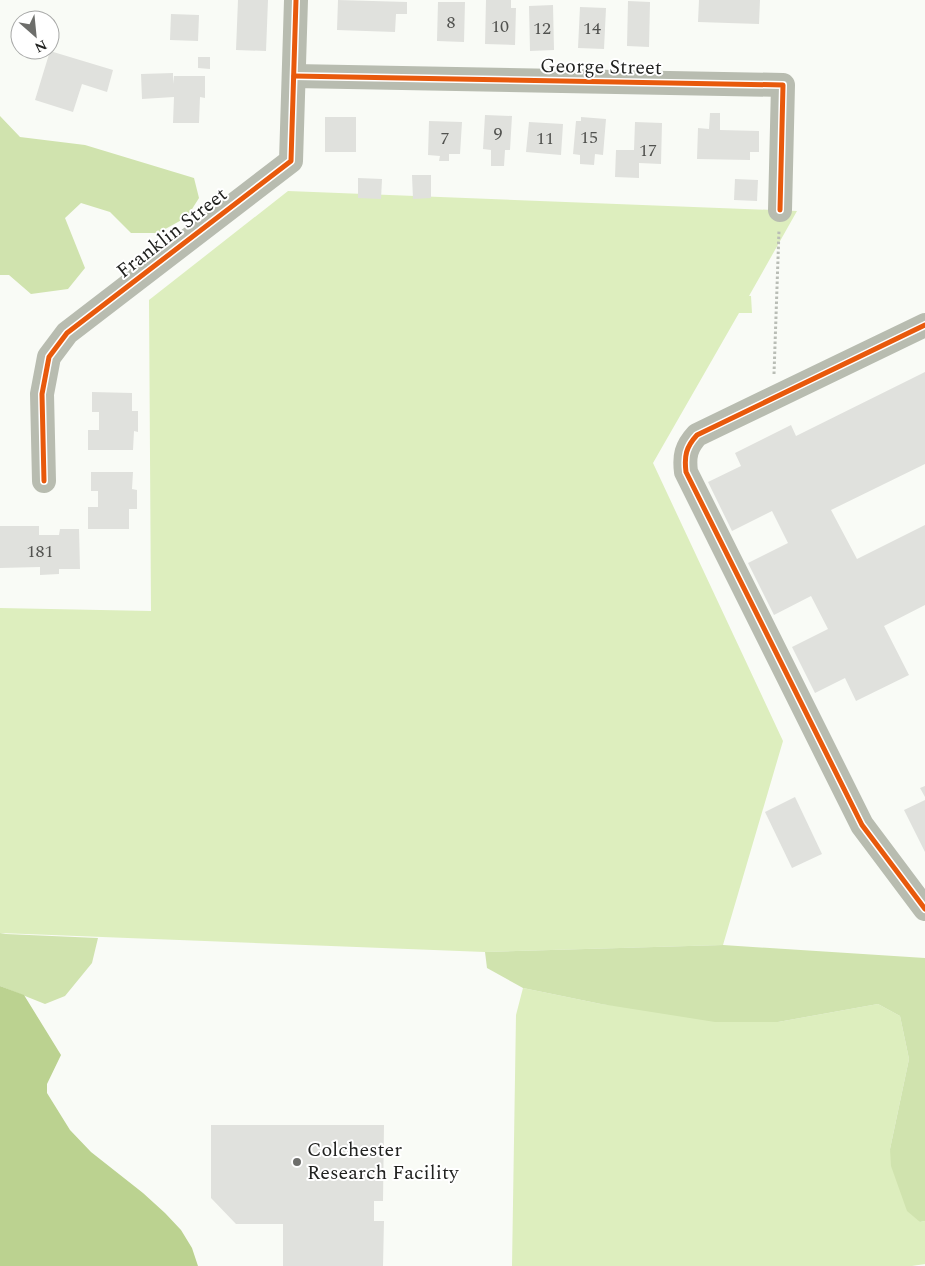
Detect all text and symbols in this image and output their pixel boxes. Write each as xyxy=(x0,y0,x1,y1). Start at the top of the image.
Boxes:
house number: 8 xyxy=(447,9,456,36)
north arrow xyxy=(10,10,60,60)
house number: 10 xyxy=(491,13,509,40)
house number: 12 xyxy=(533,15,551,42)
house number: 14 xyxy=(583,15,601,42)
text: N xyxy=(31,34,51,58)
street label: George Street xyxy=(540,51,662,83)
house number: 9 xyxy=(494,120,503,147)
house number: 15 xyxy=(580,124,598,151)
house number: 7 xyxy=(441,125,450,152)
house number: 11 xyxy=(536,125,554,152)
house number: 17 xyxy=(639,137,657,164)
street label: Franklin Street xyxy=(110,180,234,286)
house number: 181 xyxy=(27,538,54,565)
place label: Colchester Research Facility xyxy=(307,1135,460,1188)
marker: Colchester Research Facility xyxy=(291,1156,303,1168)

